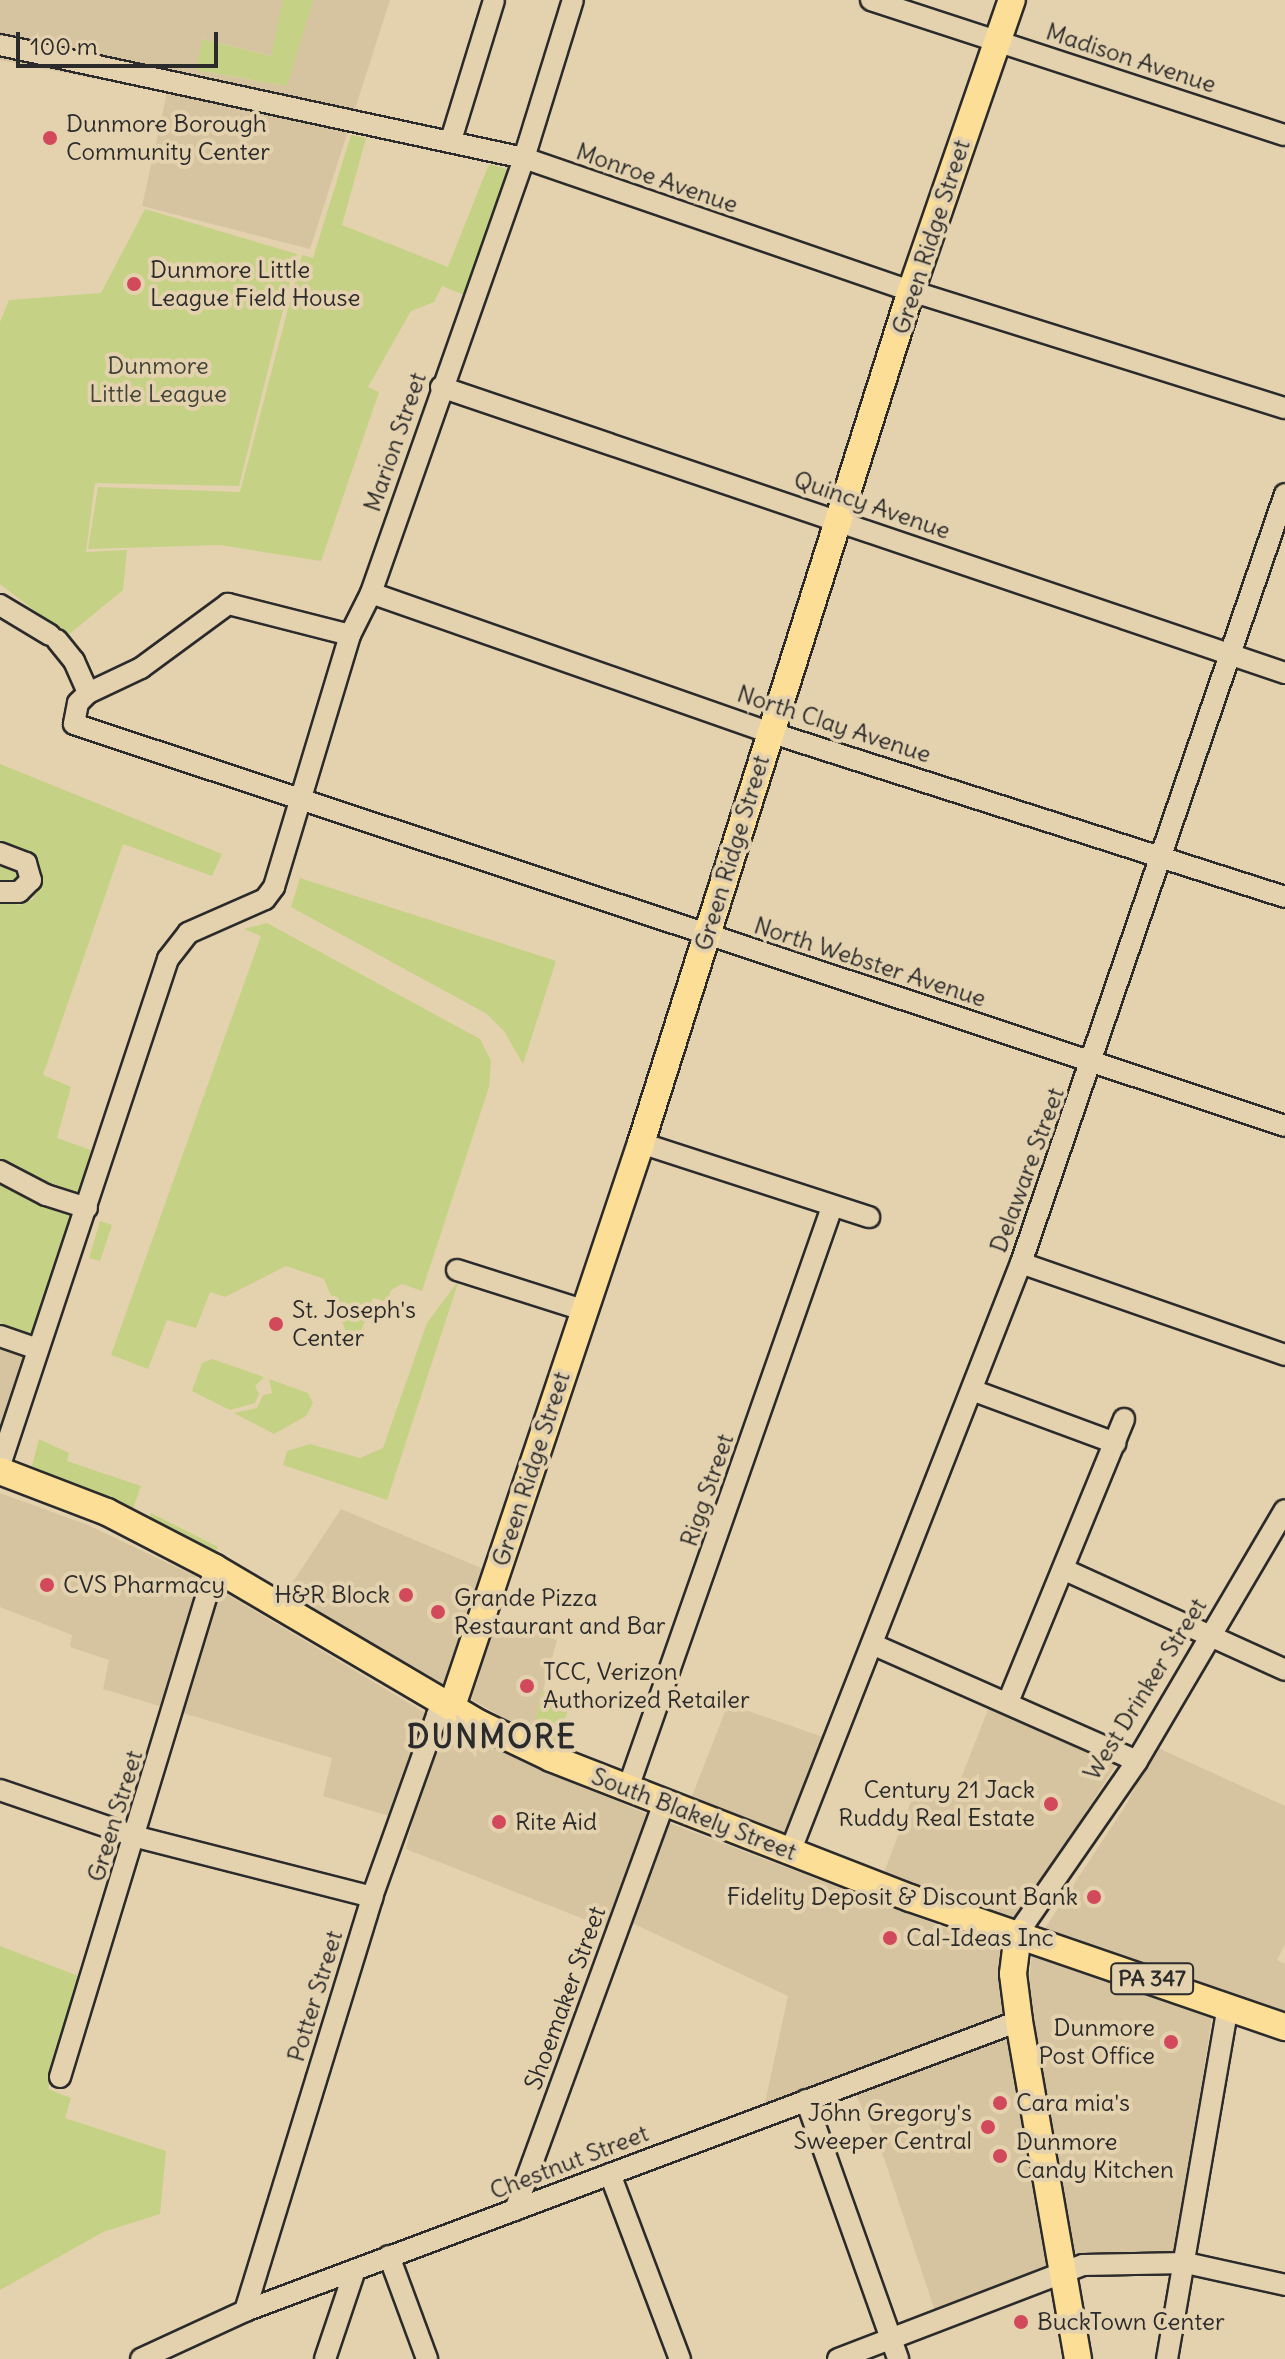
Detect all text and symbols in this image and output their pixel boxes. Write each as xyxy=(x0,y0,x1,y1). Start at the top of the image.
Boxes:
scale bar xyxy=(20,16,222,66)
street label: Madison Avenue xyxy=(1042,17,1220,99)
text: 100 m xyxy=(30,31,98,61)
place label: Dunmore Borough Community Center xyxy=(66,110,270,166)
marker: Dunmore Borough Community Center xyxy=(41,129,59,147)
street label: Green Ridge Street xyxy=(886,136,976,338)
street label: Monroe Avenue xyxy=(573,137,741,219)
place label: Dunmore Little League Field House xyxy=(150,256,360,312)
marker: Dunmore Little League Field House xyxy=(125,275,143,293)
park label: Dunmore Little League xyxy=(89,352,227,408)
street label: Marion Street xyxy=(358,369,432,515)
street label: Quincy Avenue xyxy=(790,465,954,545)
street label: North Clay Avenue xyxy=(734,679,934,769)
street label: Green Ridge Street xyxy=(689,752,775,954)
street label: North Webster Avenue xyxy=(750,911,990,1013)
street label: Delaware Street xyxy=(984,1084,1070,1256)
place label: St. Joseph's Center xyxy=(292,1296,416,1352)
marker: St. Joseph's Center xyxy=(267,1315,285,1333)
street label: Green Ridge Street xyxy=(486,1368,576,1570)
street label: Rigg Street xyxy=(674,1430,740,1550)
place label: CVS Pharmacy xyxy=(63,1571,225,1599)
marker: CVS Pharmacy xyxy=(38,1576,56,1594)
place label: H&R Block xyxy=(274,1581,390,1609)
place label: Grande Pizza Restaurant and Bar xyxy=(454,1584,666,1640)
marker: H&R Block xyxy=(397,1586,415,1604)
street label: West Drinker Street xyxy=(1077,1593,1213,1785)
marker: Grande Pizza Restaurant and Bar xyxy=(429,1603,447,1621)
place label: TCC, Verizon Authorized Retailer xyxy=(543,1658,750,1714)
marker: TCC, Verizon Authorized Retailer xyxy=(518,1677,536,1695)
district label: DUNMORE xyxy=(407,1718,577,1756)
street label: Green Street xyxy=(81,1747,149,1885)
street label: South Blakely Street xyxy=(588,1762,800,1866)
place label: Century 21 Jack Ruddy Real Estate xyxy=(838,1776,1035,1832)
marker: Century 21 Jack Ruddy Real Estate xyxy=(1042,1795,1060,1813)
place label: Rite Aid xyxy=(515,1808,597,1836)
marker: Rite Aid xyxy=(490,1813,508,1831)
place label: Fidelity Deposit & Discount Bank xyxy=(727,1883,1078,1911)
marker: Fidelity Deposit & Discount Bank xyxy=(1085,1888,1103,1906)
street label: Shoemaker Street xyxy=(518,1902,612,2094)
place label: Cal-Ideas Inc xyxy=(906,1924,1054,1952)
street label: Potter Street xyxy=(281,1927,349,2065)
marker: Cal-Ideas Inc xyxy=(881,1929,899,1947)
road number: PA 347 xyxy=(1110,1961,1194,1997)
place label: Dunmore Post Office xyxy=(1039,2014,1155,2070)
marker: Dunmore Post Office xyxy=(1162,2033,1180,2051)
place label: Cara mia's xyxy=(1016,2089,1130,2117)
marker: Cara mia's xyxy=(991,2094,1009,2112)
place label: John Gregory's Sweeper Central xyxy=(794,2099,972,2155)
marker: John Gregory's Sweeper Central xyxy=(979,2118,997,2136)
street label: Chestnut Street xyxy=(486,2119,652,2205)
place label: Dunmore Candy Kitchen xyxy=(1016,2128,1174,2184)
marker: Dunmore Candy Kitchen xyxy=(991,2147,1009,2165)
place label: BuckTown Center xyxy=(1037,2308,1225,2336)
marker: BuckTown Center xyxy=(1012,2313,1030,2331)

